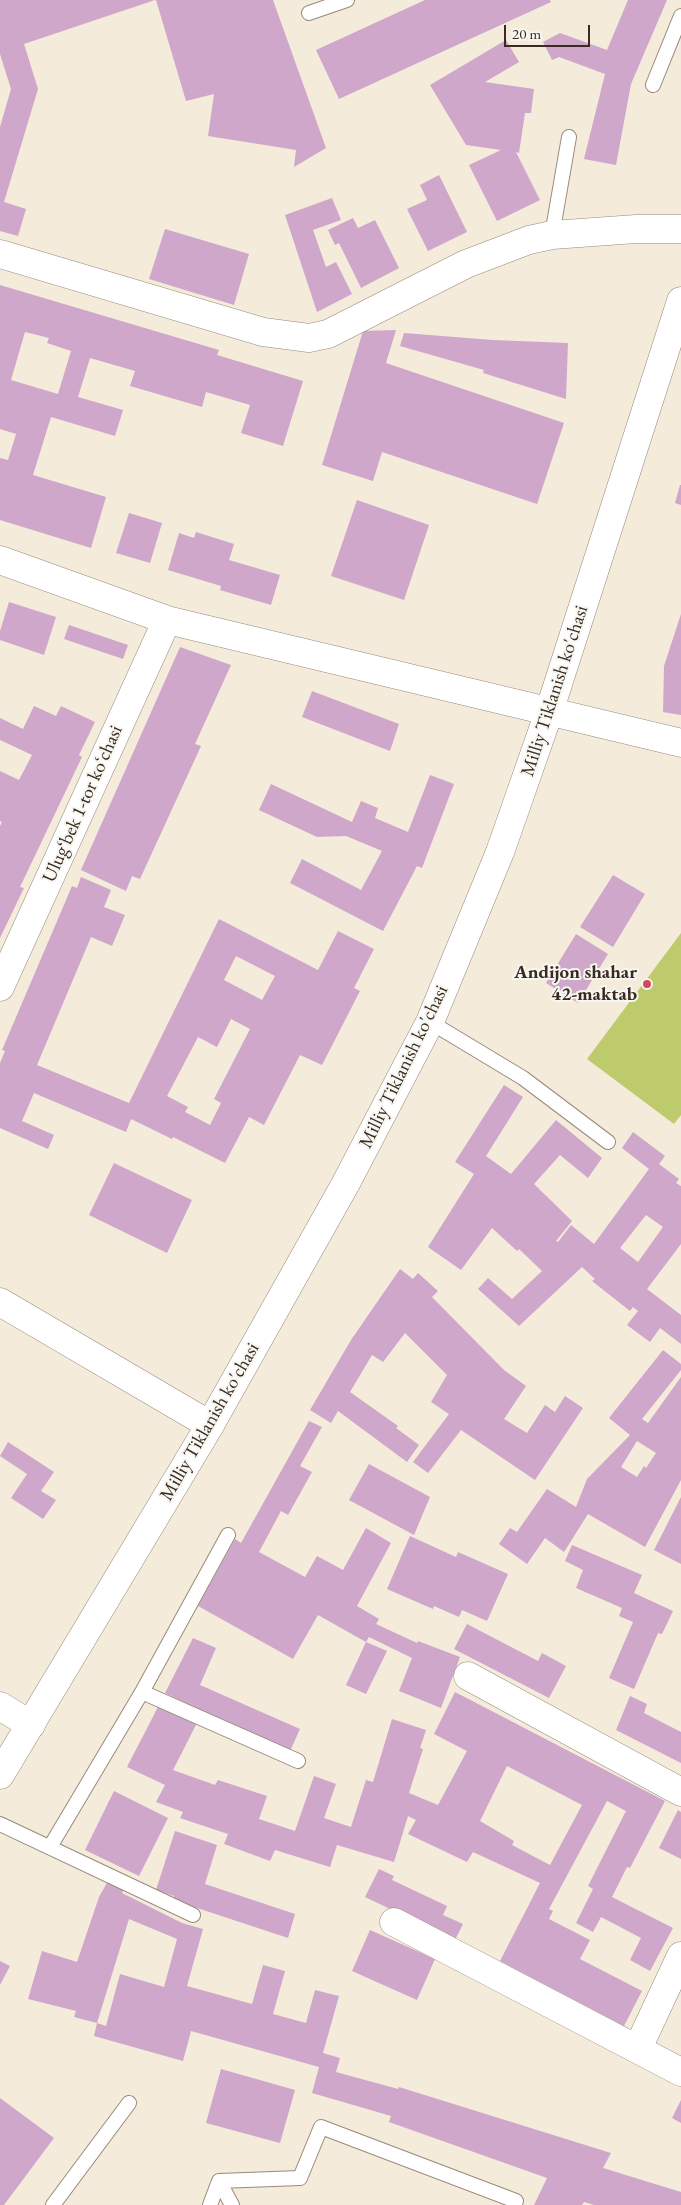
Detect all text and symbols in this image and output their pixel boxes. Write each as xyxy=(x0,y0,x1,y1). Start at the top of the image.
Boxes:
scale bar xyxy=(506,15,592,47)
text: 20 m xyxy=(512,24,541,43)
street label: Milliy Tiklanish ko'chasi xyxy=(517,603,593,779)
street label: Ulug‘bek 1-tor koʻchasi xyxy=(38,722,128,886)
place label: Andijon shahar 42-maktab xyxy=(514,962,637,1006)
marker: Andijon shahar 42-maktab xyxy=(641,978,653,990)
street label: Milliy Tiklanish ko'chasi xyxy=(355,982,453,1152)
street label: Milliy Tiklanish ko'chasi xyxy=(155,1339,265,1505)

